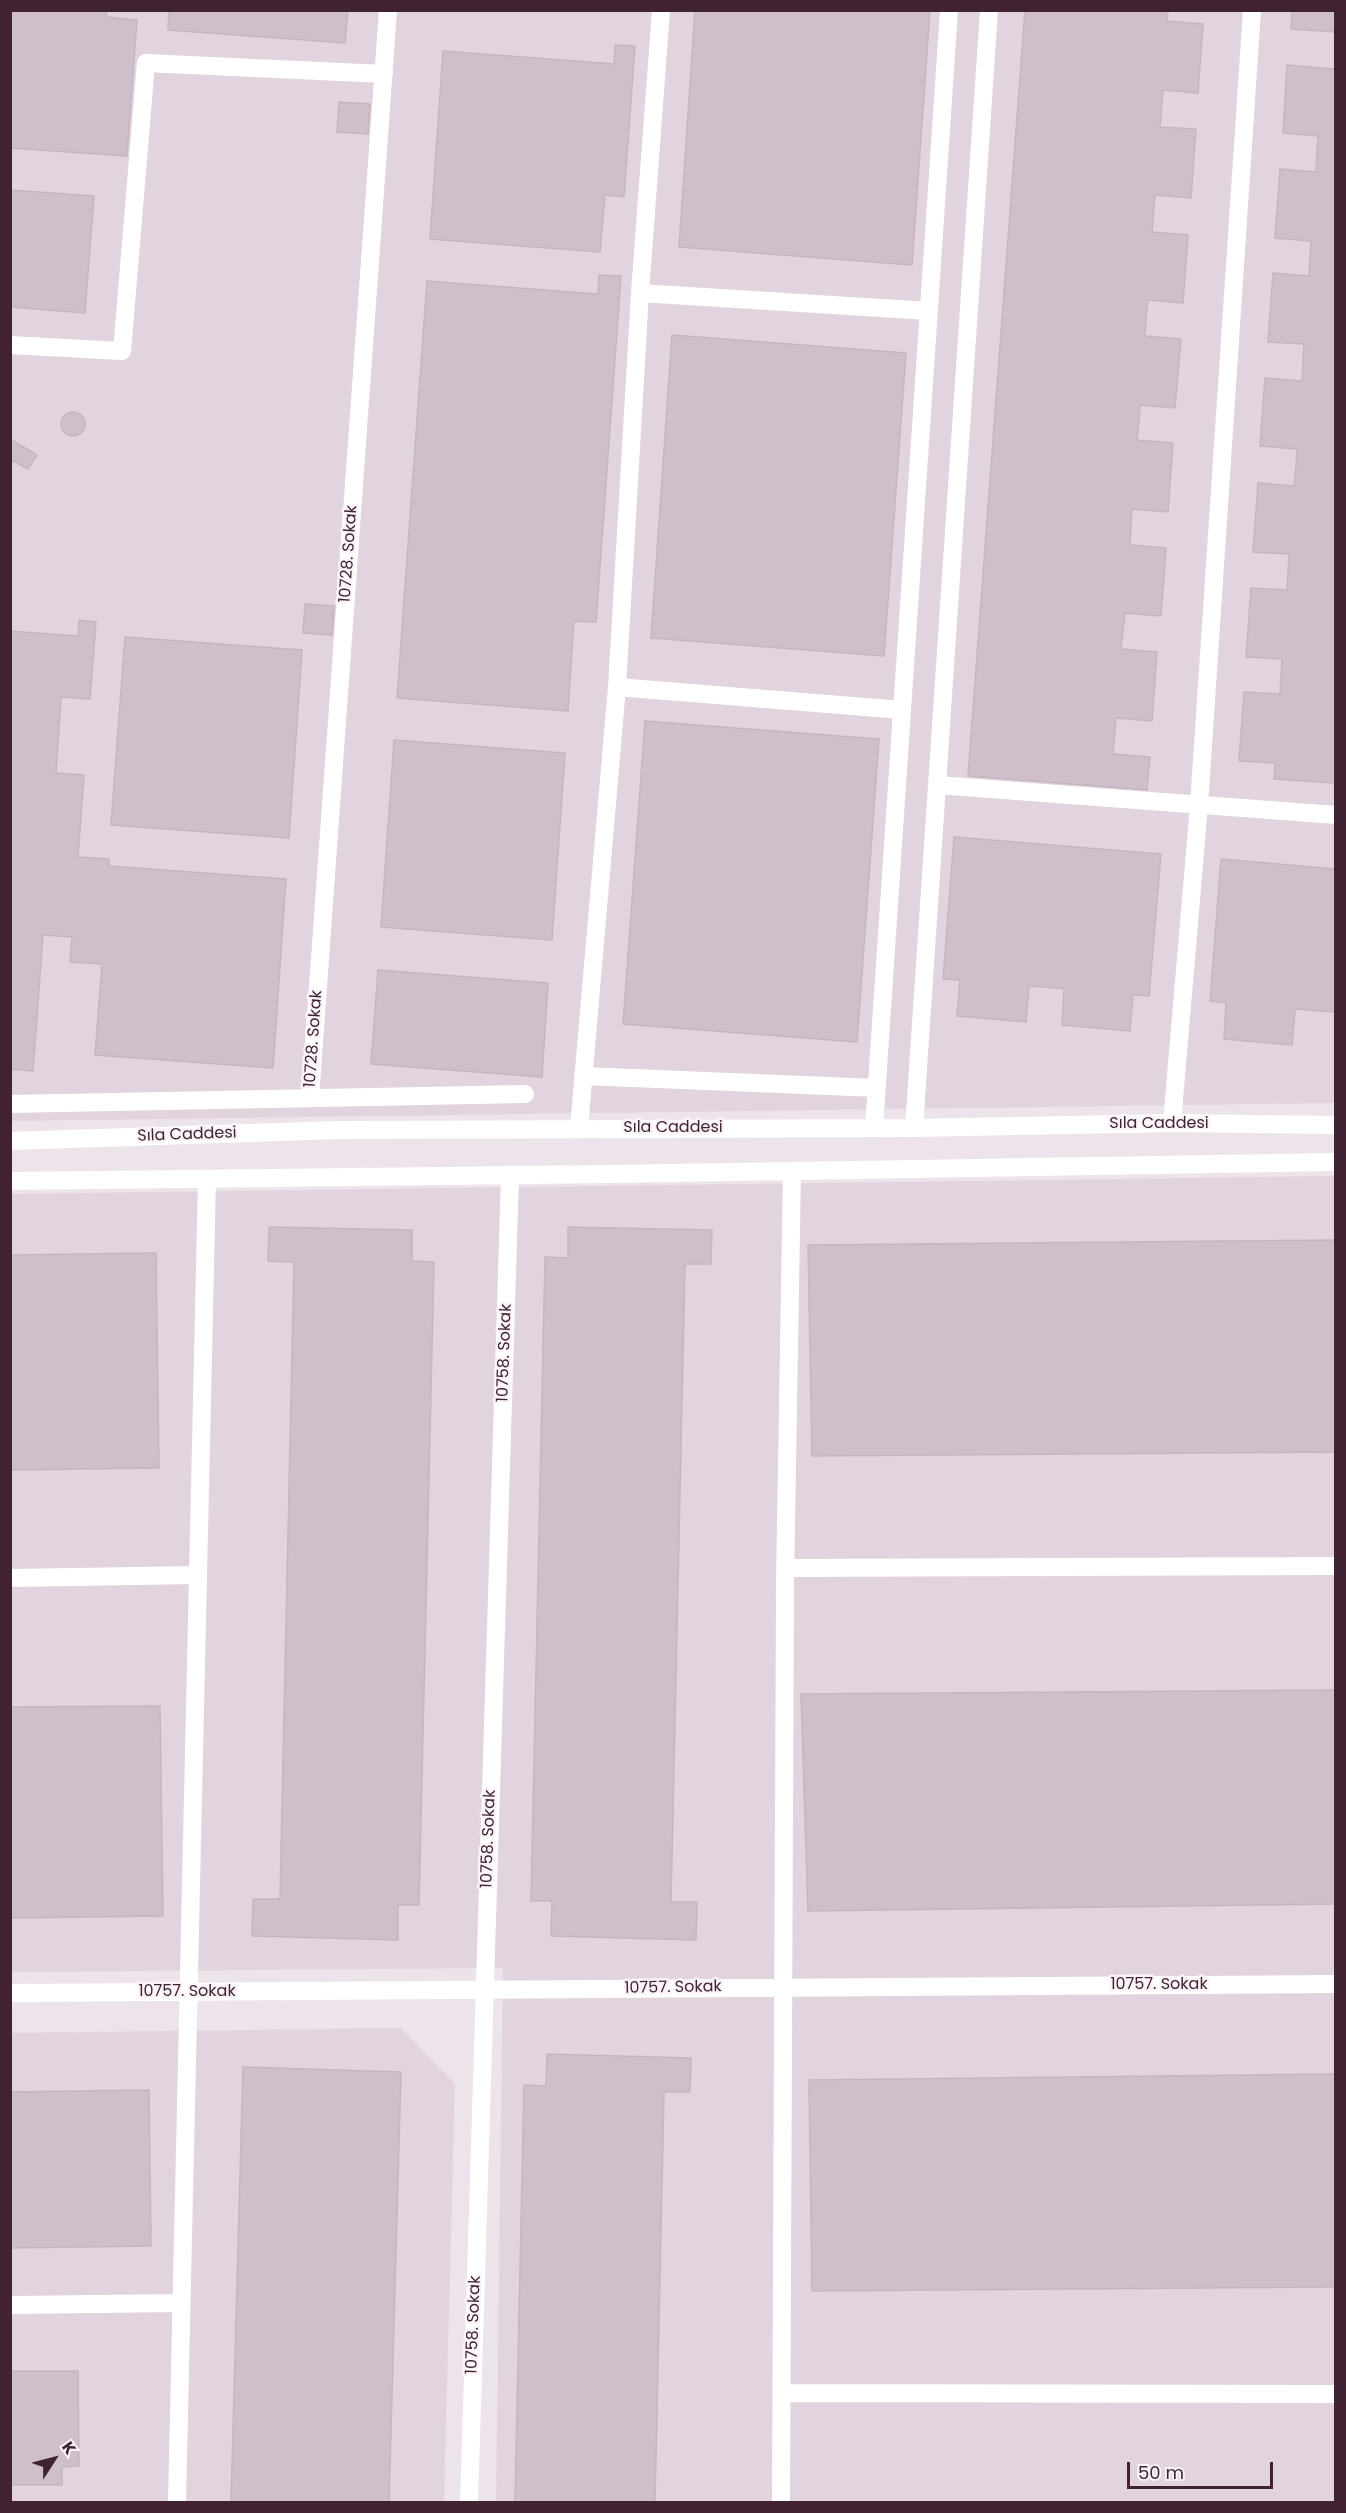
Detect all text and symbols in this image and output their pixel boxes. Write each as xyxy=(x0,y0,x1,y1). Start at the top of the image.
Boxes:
street label: 10728. Sokak xyxy=(336,505,362,603)
street label: 10728. Sokak xyxy=(301,990,327,1088)
street label: Sıla Caddesi xyxy=(1109,1114,1209,1134)
street label: Sıla Caddesi xyxy=(623,1118,723,1138)
street label: Sıla Caddesi xyxy=(137,1124,237,1146)
street label: 10758. Sokak xyxy=(494,1303,516,1403)
street label: 10758. Sokak xyxy=(478,1789,500,1889)
street label: 10757. Sokak xyxy=(1110,1975,1208,1995)
street label: 10757. Sokak xyxy=(624,1978,722,1998)
street label: 10757. Sokak xyxy=(138,1982,236,2002)
street label: 10758. Sokak xyxy=(463,2275,485,2375)
north arrow xyxy=(24,2429,84,2489)
text: K xyxy=(56,2437,82,2459)
scale bar xyxy=(1130,2450,1276,2488)
text: 50 m xyxy=(1138,2460,1184,2485)

